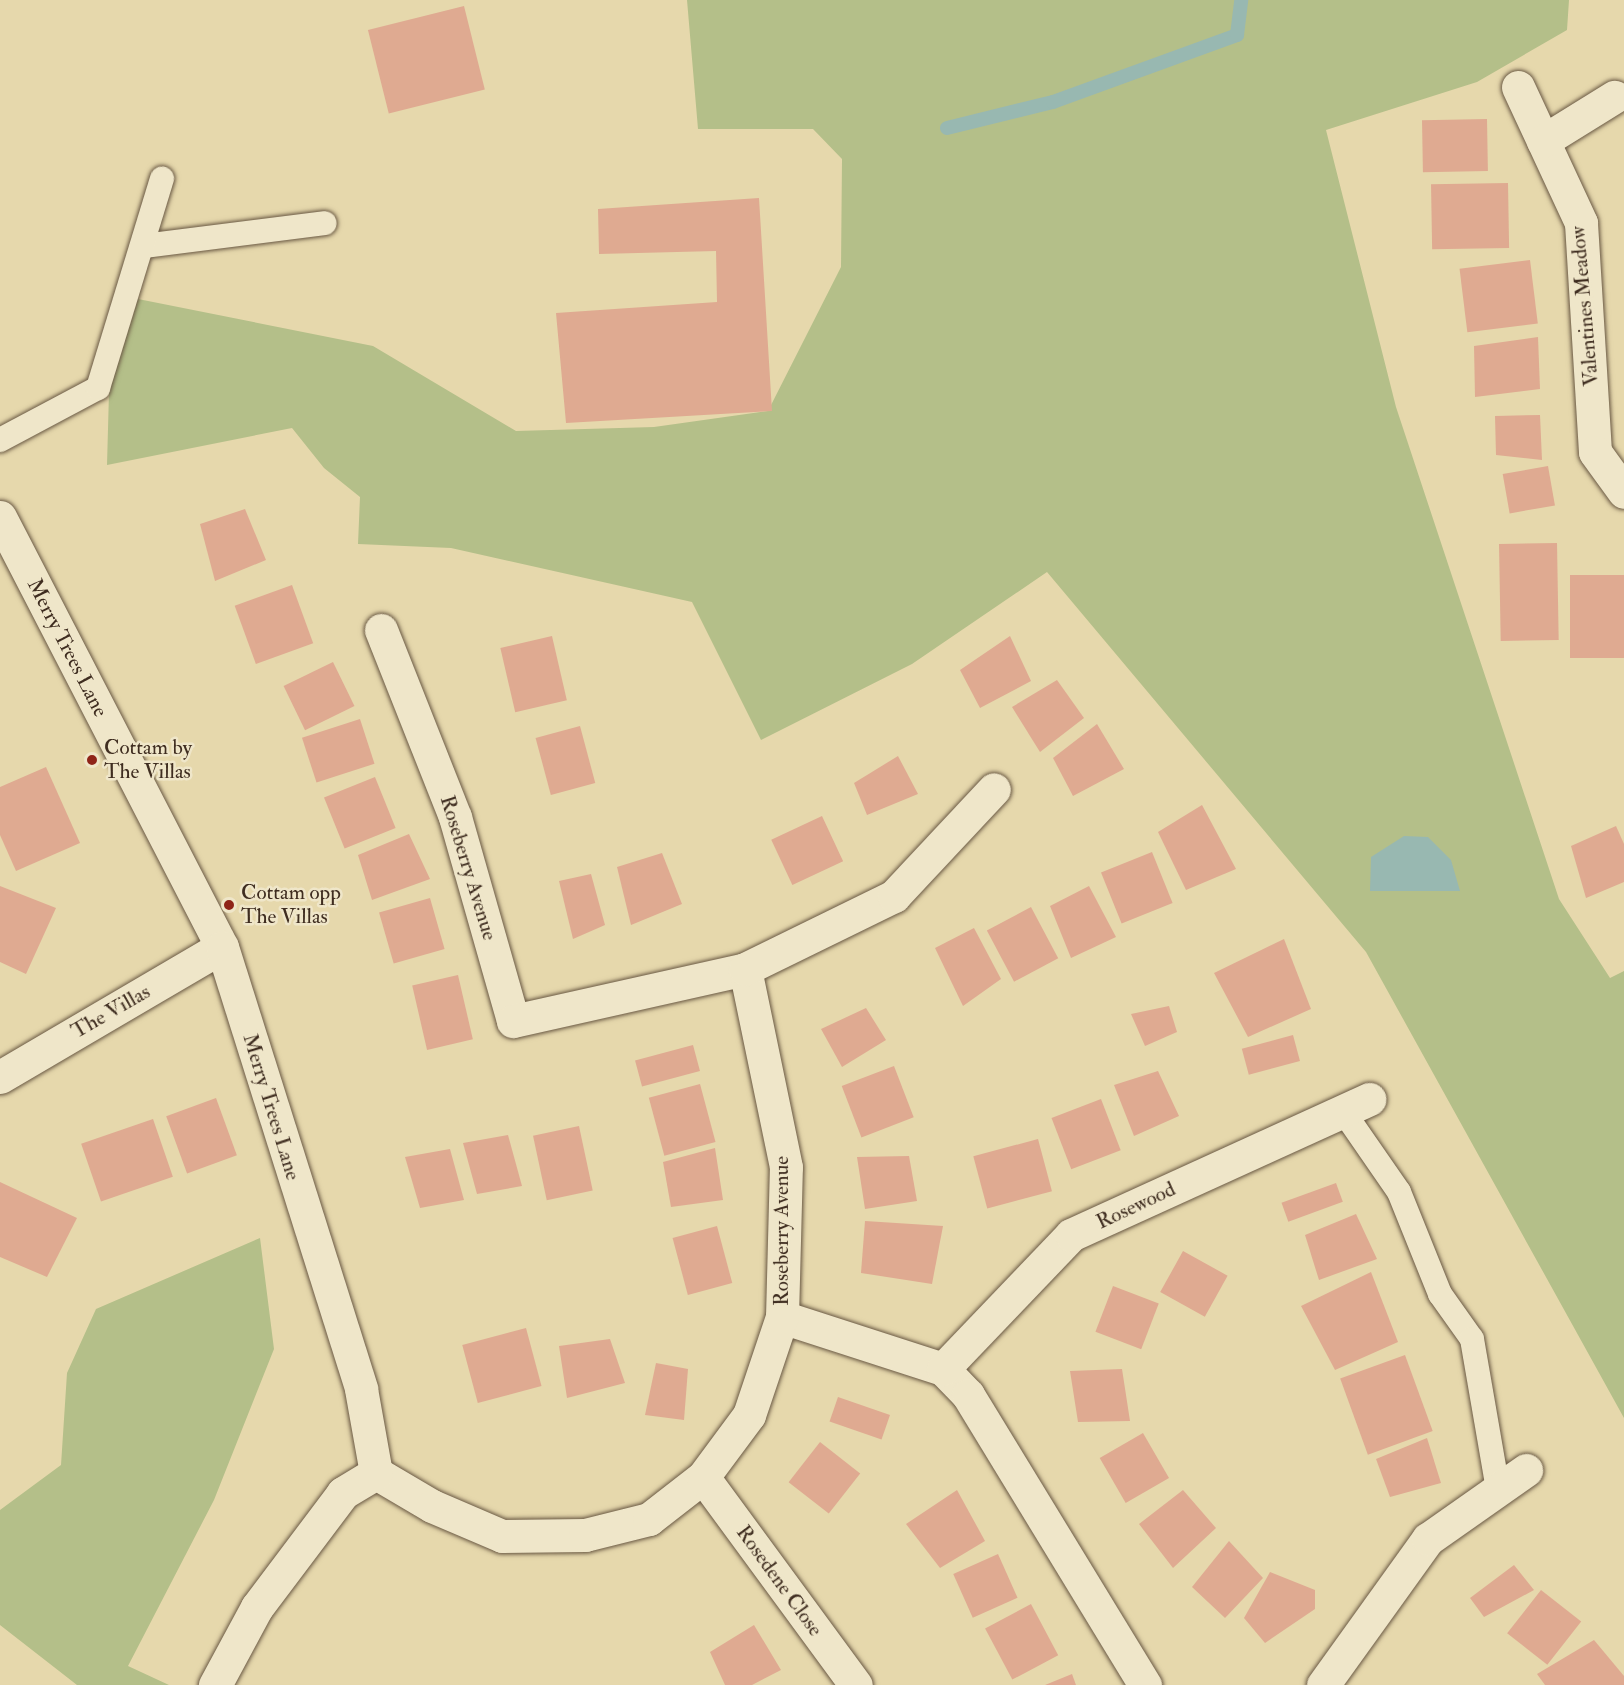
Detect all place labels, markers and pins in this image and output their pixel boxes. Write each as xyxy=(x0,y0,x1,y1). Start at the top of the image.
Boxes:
place label: Cottam by The Villas xyxy=(104,735,192,785)
marker: Cottam by The Villas xyxy=(85,753,99,767)
place label: Cottam opp The Villas xyxy=(241,880,341,930)
marker: Cottam opp The Villas xyxy=(222,898,236,912)

